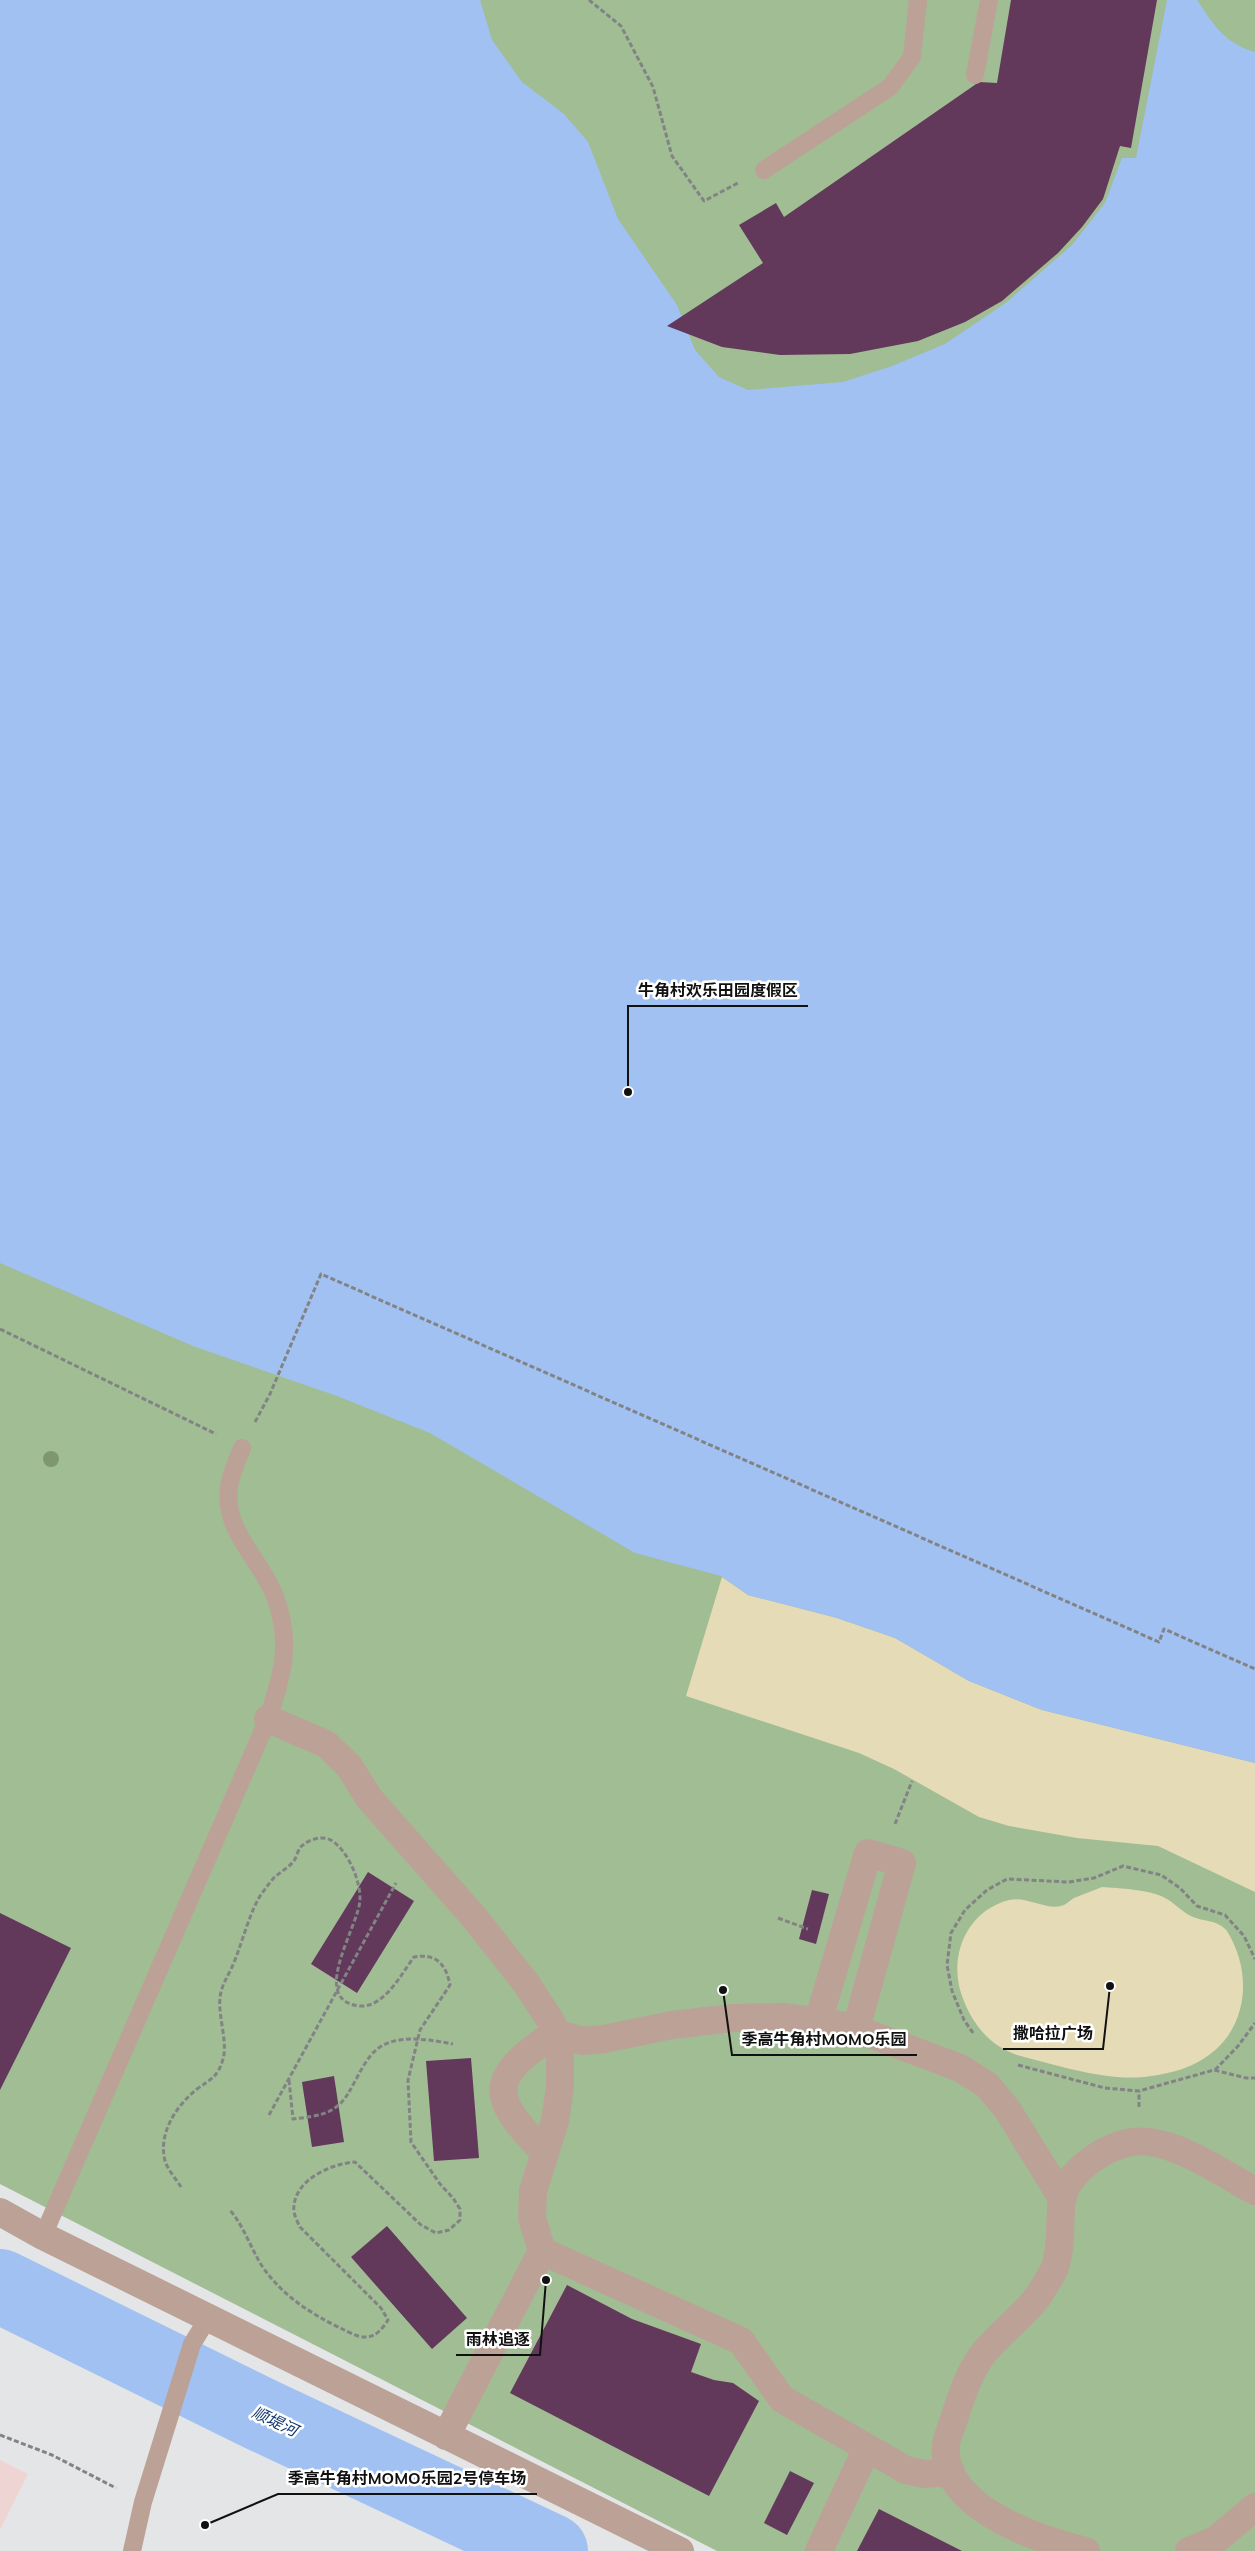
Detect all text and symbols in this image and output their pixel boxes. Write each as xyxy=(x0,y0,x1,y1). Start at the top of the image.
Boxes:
callout: 牛角村欢乐田园度假区 xyxy=(628,975,808,1006)
text: 牛角村欢乐田园度假区 xyxy=(638,980,798,1000)
callout: 撒哈拉广场 xyxy=(1003,2018,1103,2049)
text: 撒哈拉广场 xyxy=(1013,2023,1093,2043)
callout: 季高牛角村MOMO乐园 xyxy=(732,2024,917,2055)
text: 季高牛角村MOMO乐园 xyxy=(741,2029,907,2049)
callout: 雨林追逐 xyxy=(456,2324,540,2355)
text: 雨林追逐 xyxy=(466,2329,530,2349)
water label: 顺堤河 xyxy=(249,2402,304,2441)
callout: 季高牛角村MOMO乐园2号停车场 xyxy=(278,2463,537,2494)
text: 季高牛角村MOMO乐园2号停车场 xyxy=(288,2468,526,2488)

